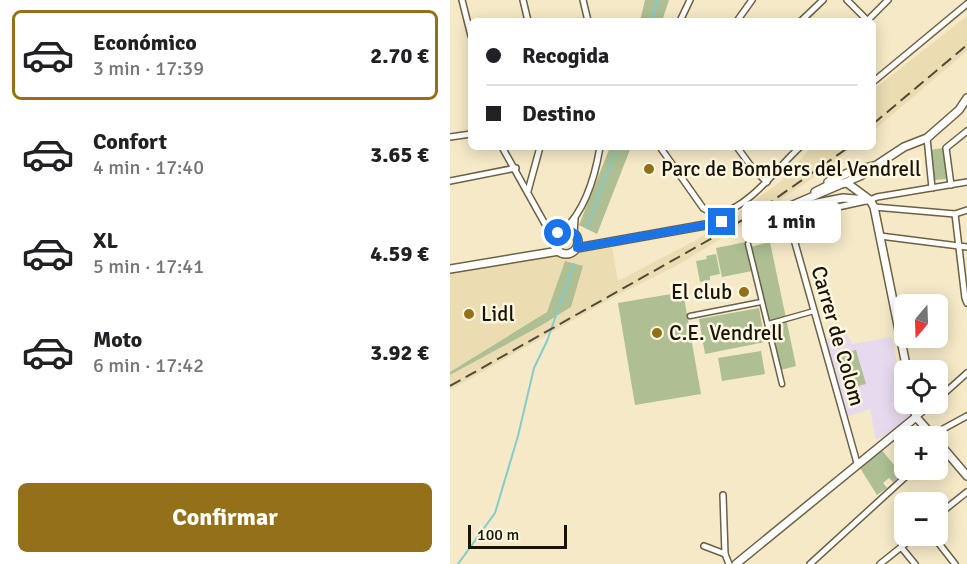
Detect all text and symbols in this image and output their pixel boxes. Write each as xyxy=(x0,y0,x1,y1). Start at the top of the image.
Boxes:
icon: car xyxy=(21,28,75,82)
text: Económico xyxy=(93,29,197,56)
text: 2.70 € xyxy=(370,42,429,69)
text: Recogida xyxy=(522,42,609,69)
text: 3 min · 17:39 xyxy=(93,56,204,81)
text: Destino xyxy=(522,100,596,127)
icon: car xyxy=(21,127,75,181)
text: Confort xyxy=(93,128,167,155)
text: 3.65 € xyxy=(370,141,429,168)
text: 4 min · 17:40 xyxy=(93,155,204,180)
place label: Parc de Bombers del Vendrell xyxy=(661,156,921,182)
marker: Parc de Bombers del Vendrell xyxy=(642,162,656,176)
callout: 1 min xyxy=(743,201,842,243)
route end xyxy=(708,208,735,235)
text: 1 min xyxy=(767,209,816,234)
route start xyxy=(544,219,571,246)
icon: car xyxy=(21,226,75,280)
text: XL xyxy=(93,227,118,254)
text: 4.59 € xyxy=(370,240,429,267)
text: 5 min · 17:41 xyxy=(93,254,204,279)
street label: Carrer de Colom xyxy=(806,263,870,409)
place label: El club xyxy=(671,279,732,305)
marker: El club xyxy=(737,285,751,299)
north arrow xyxy=(894,294,948,348)
map controls xyxy=(894,294,948,546)
place label: Lidl xyxy=(481,301,515,327)
marker: Lidl xyxy=(462,307,476,321)
place label: C.E. Vendrell xyxy=(669,320,783,346)
icon: car xyxy=(21,325,75,379)
text: Moto xyxy=(93,326,142,353)
marker: C.E. Vendrell xyxy=(650,326,664,340)
text: 3.92 € xyxy=(370,339,429,366)
text: 6 min · 17:42 xyxy=(93,353,204,378)
button: locate xyxy=(894,360,948,414)
button: + xyxy=(894,426,948,480)
button: Confirmar xyxy=(18,483,432,552)
button: − xyxy=(894,492,948,546)
scale bar xyxy=(468,522,567,550)
text: 100 m xyxy=(477,525,519,545)

